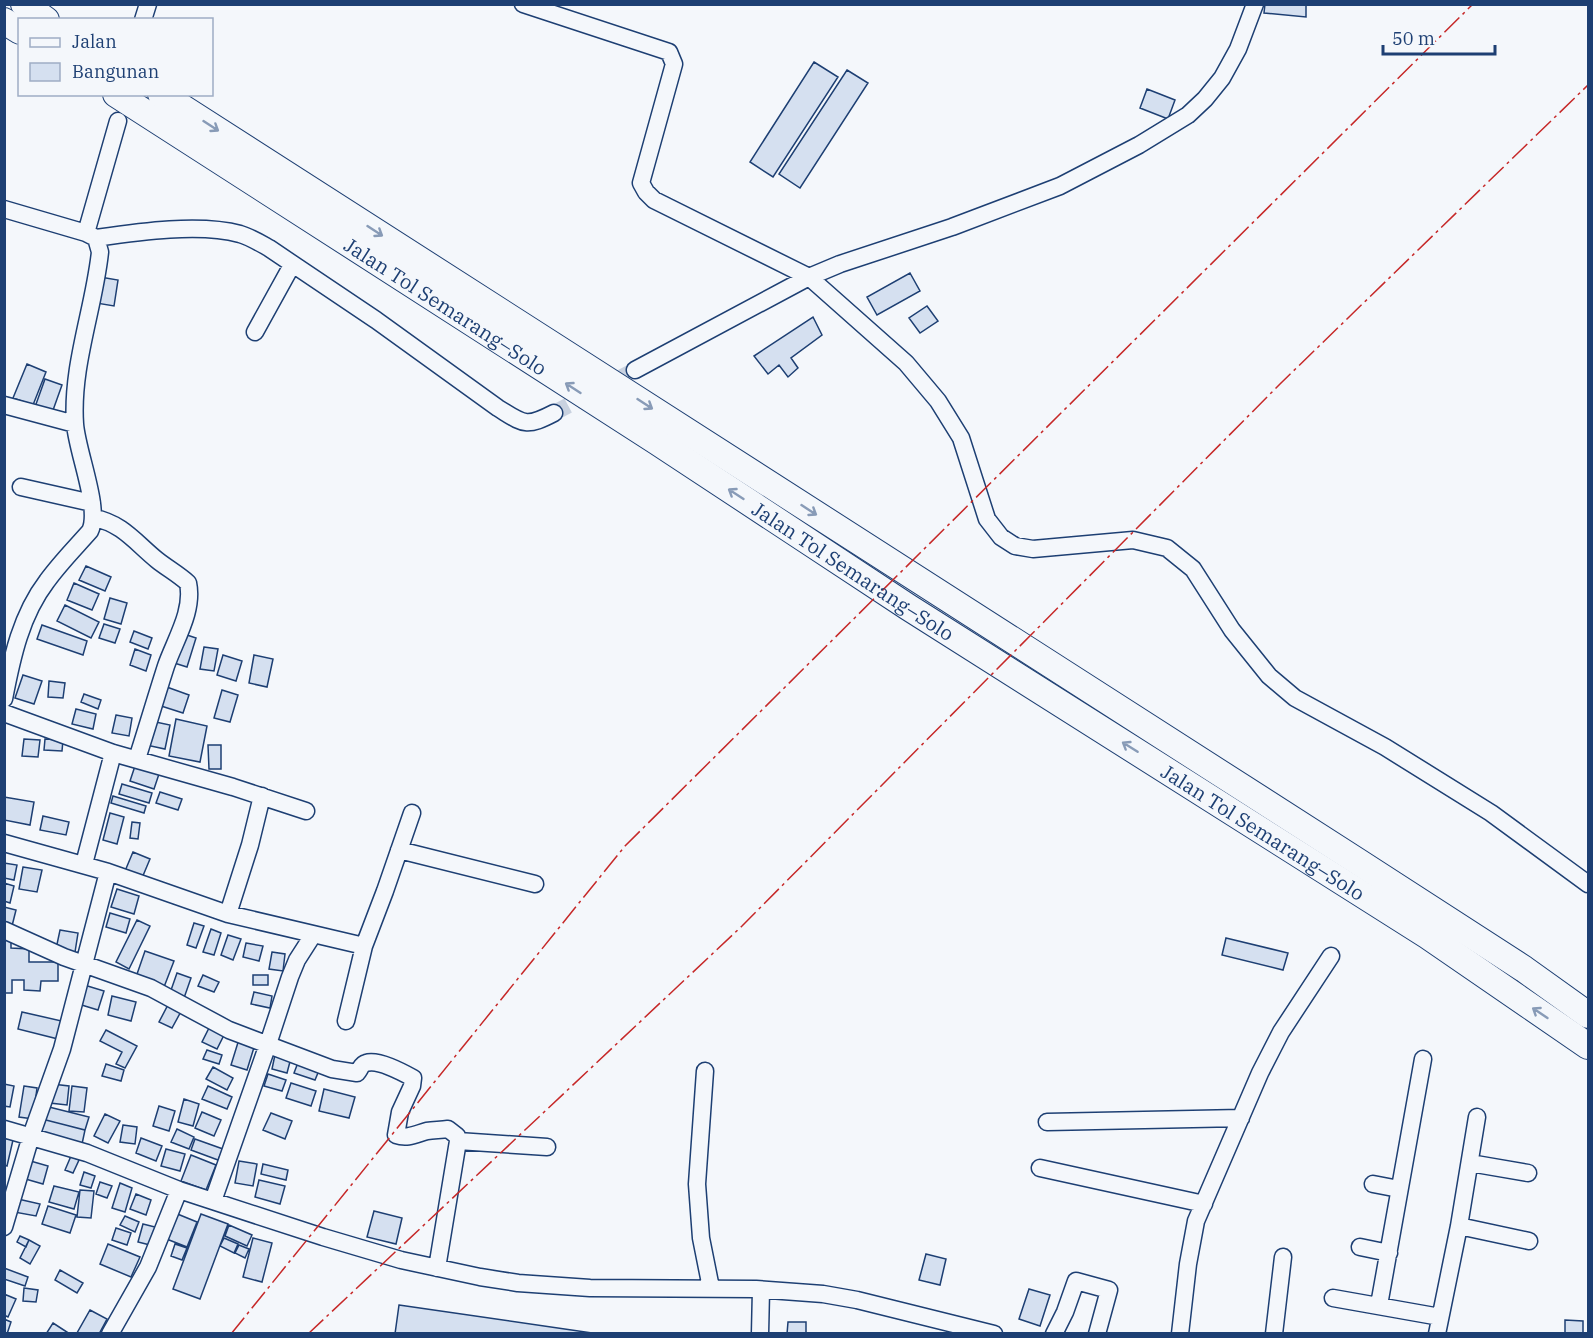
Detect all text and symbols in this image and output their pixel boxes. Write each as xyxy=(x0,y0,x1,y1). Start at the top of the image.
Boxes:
legend xyxy=(18,18,213,96)
scale bar xyxy=(1383,18,1496,56)
text: 50 m xyxy=(1392,27,1435,50)
text: Jalan xyxy=(72,30,117,53)
text: Bangunan xyxy=(72,60,159,83)
one-way arrow xyxy=(202,120,218,132)
one-way arrow xyxy=(366,226,383,238)
street label: Jalan Tol Semarang–Solo xyxy=(339,231,552,381)
one-way arrow xyxy=(565,381,582,393)
one-way arrow xyxy=(636,399,653,411)
one-way arrow xyxy=(728,487,745,500)
street label: Jalan Tol Semarang–Solo xyxy=(747,495,959,646)
one-way arrow xyxy=(800,505,817,517)
one-way arrow xyxy=(1122,741,1139,753)
street label: Jalan Tol Semarang–Solo xyxy=(1156,757,1370,906)
one-way arrow xyxy=(1533,1007,1549,1019)

